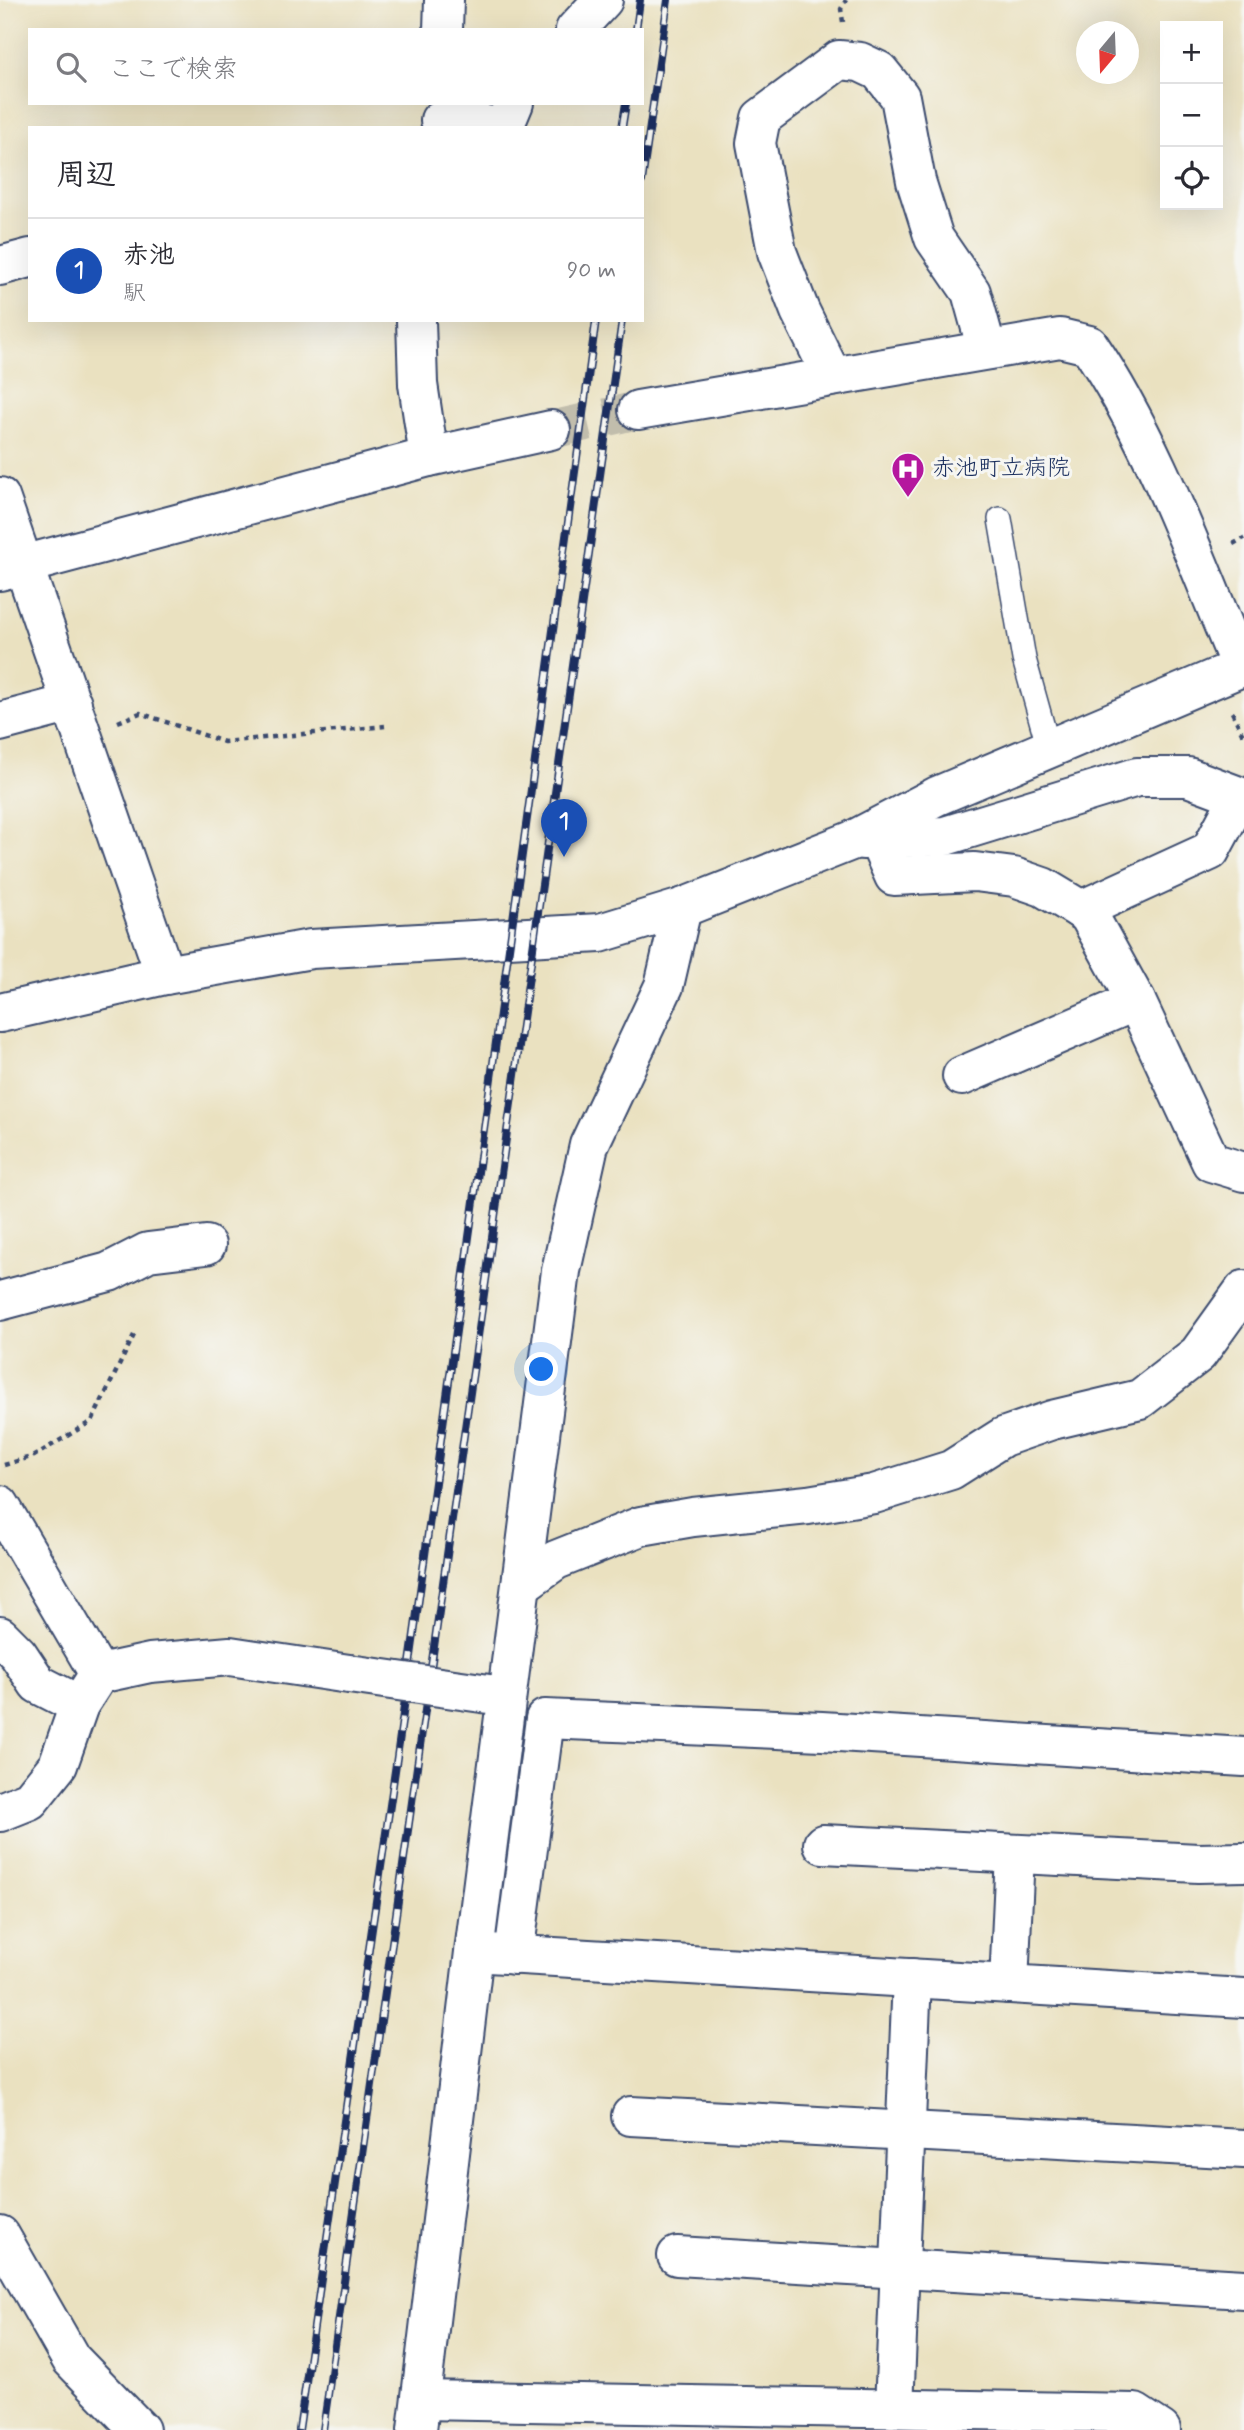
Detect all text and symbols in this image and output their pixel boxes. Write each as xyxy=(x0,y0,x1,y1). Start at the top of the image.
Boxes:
north arrow xyxy=(1076,21,1139,84)
map controls xyxy=(1160,21,1223,210)
button: + xyxy=(1160,21,1223,84)
search box xyxy=(28,28,644,105)
icon: search xyxy=(52,48,90,86)
text: ここで検索 xyxy=(108,53,238,87)
button: − xyxy=(1160,84,1223,147)
button: locate xyxy=(1160,147,1223,210)
text: 周辺 xyxy=(56,156,116,195)
text: 赤池 xyxy=(123,239,175,273)
text: 1 xyxy=(74,256,84,286)
text: 90 m xyxy=(567,256,616,286)
text: 駅 xyxy=(123,279,146,309)
hospital icon: 赤池町立病院 xyxy=(889,450,927,499)
place label: 赤池町立病院 xyxy=(932,454,1070,484)
pin: 1 xyxy=(541,799,587,857)
your location xyxy=(524,1352,558,1386)

